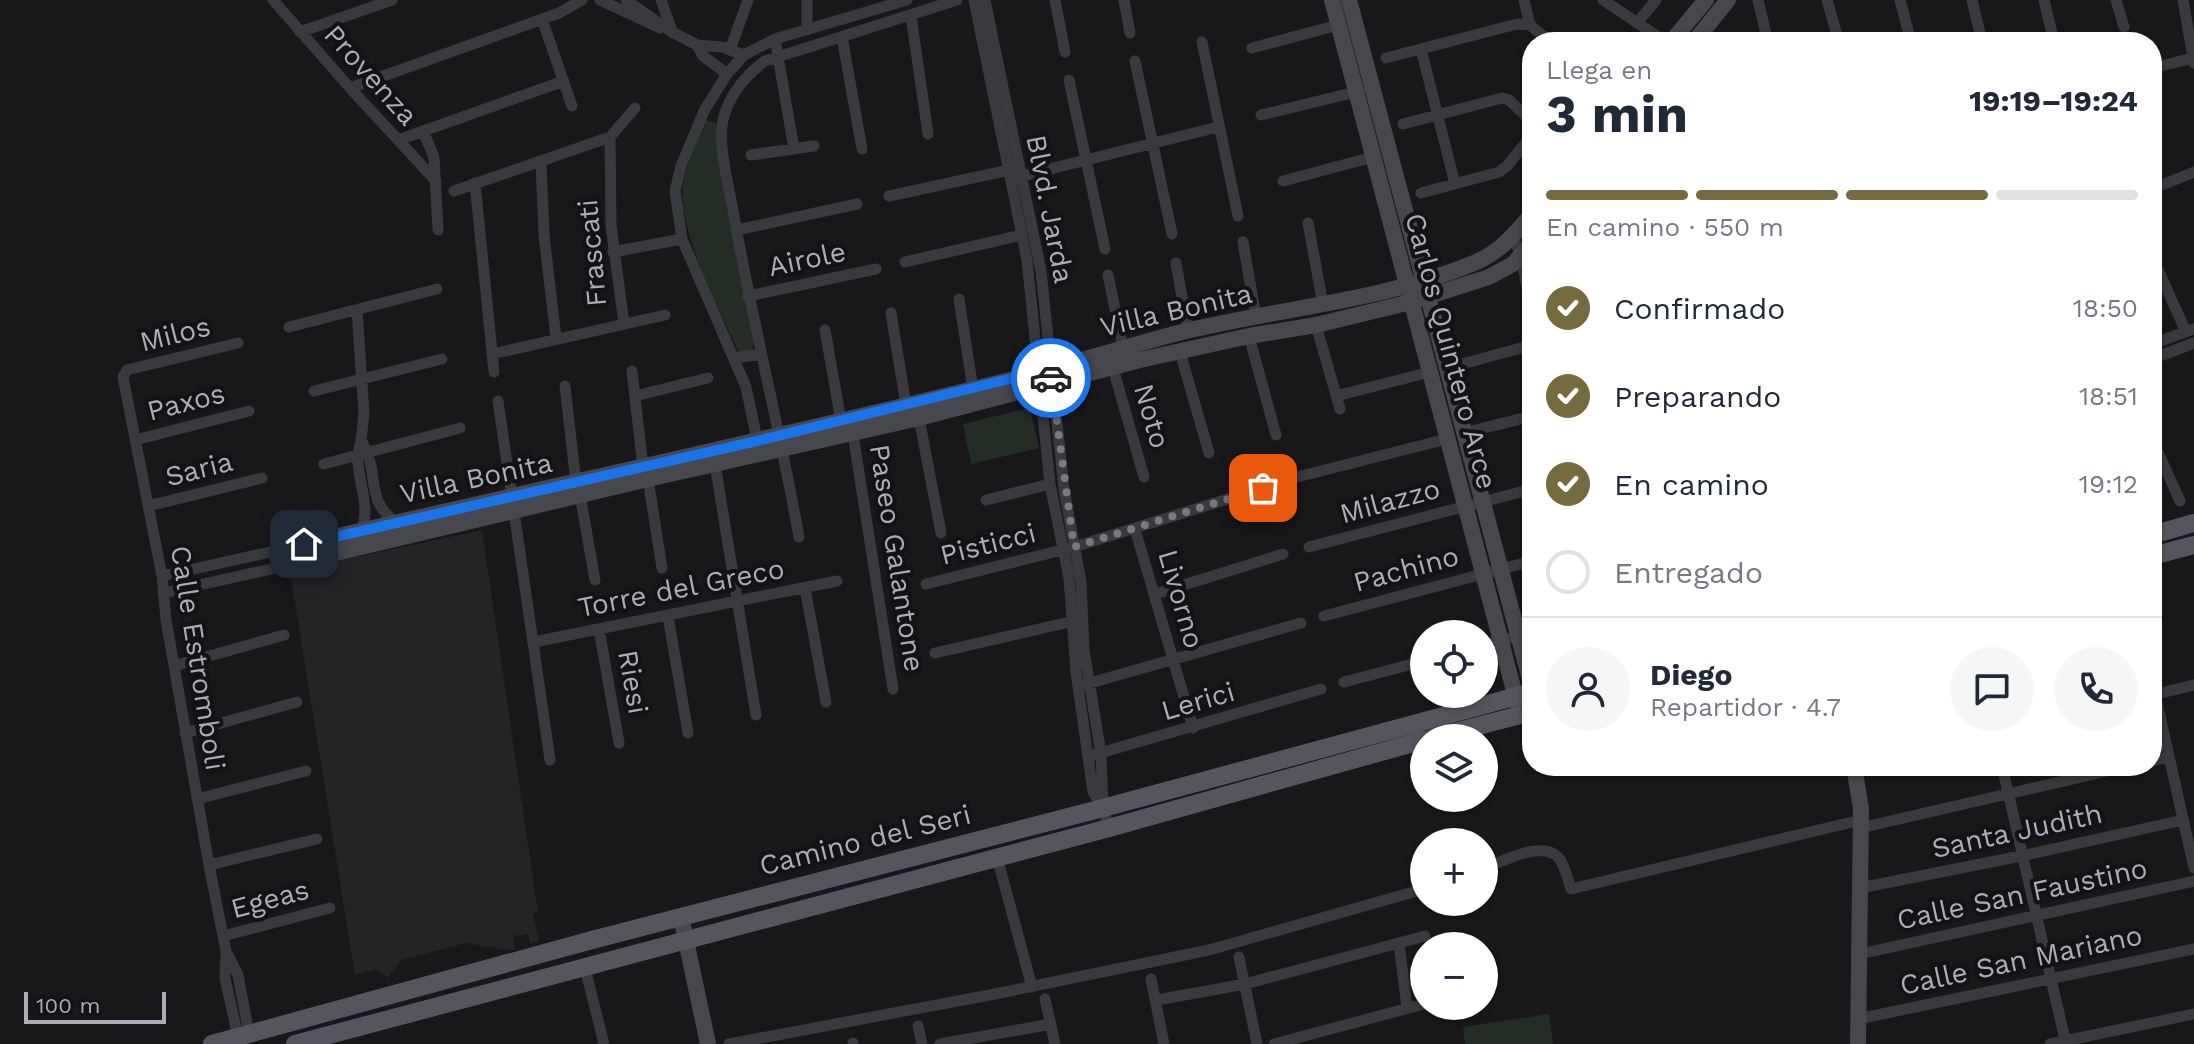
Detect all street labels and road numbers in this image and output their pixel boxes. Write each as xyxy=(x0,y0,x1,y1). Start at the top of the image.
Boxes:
street label: Provenza xyxy=(317,18,425,132)
street label: Blvd. Jarda xyxy=(1019,132,1081,286)
street label: Frascati xyxy=(571,198,613,308)
street label: Carlos Quintero Arce xyxy=(1398,209,1504,493)
street label: Airole xyxy=(765,235,849,283)
street label: Villa Bonita xyxy=(1097,276,1255,344)
street label: Milos xyxy=(136,309,214,359)
street label: Paxos xyxy=(144,376,228,428)
street label: Noto xyxy=(1127,380,1177,452)
street label: Paseo Galantone xyxy=(863,442,931,674)
street label: Saria xyxy=(162,445,236,493)
street label: Villa Bonita xyxy=(397,446,555,510)
street label: Milazzo xyxy=(1336,472,1444,530)
street label: Pisticci xyxy=(937,516,1039,572)
street label: Pachino xyxy=(1350,539,1462,599)
street label: Calle Estromboli xyxy=(164,543,232,773)
street label: Livorno xyxy=(1151,546,1211,652)
street label: Torre del Greco xyxy=(575,552,787,624)
street label: Riesi xyxy=(611,647,655,717)
street label: Lerici xyxy=(1158,675,1238,727)
street label: Santa Judith xyxy=(1929,797,2105,865)
street label: Camino del Seri xyxy=(756,798,974,882)
street label: Calle San Faustino xyxy=(1894,851,2150,937)
street label: Egeas xyxy=(227,873,313,925)
street label: Calle San Mariano xyxy=(1897,918,2145,1002)

